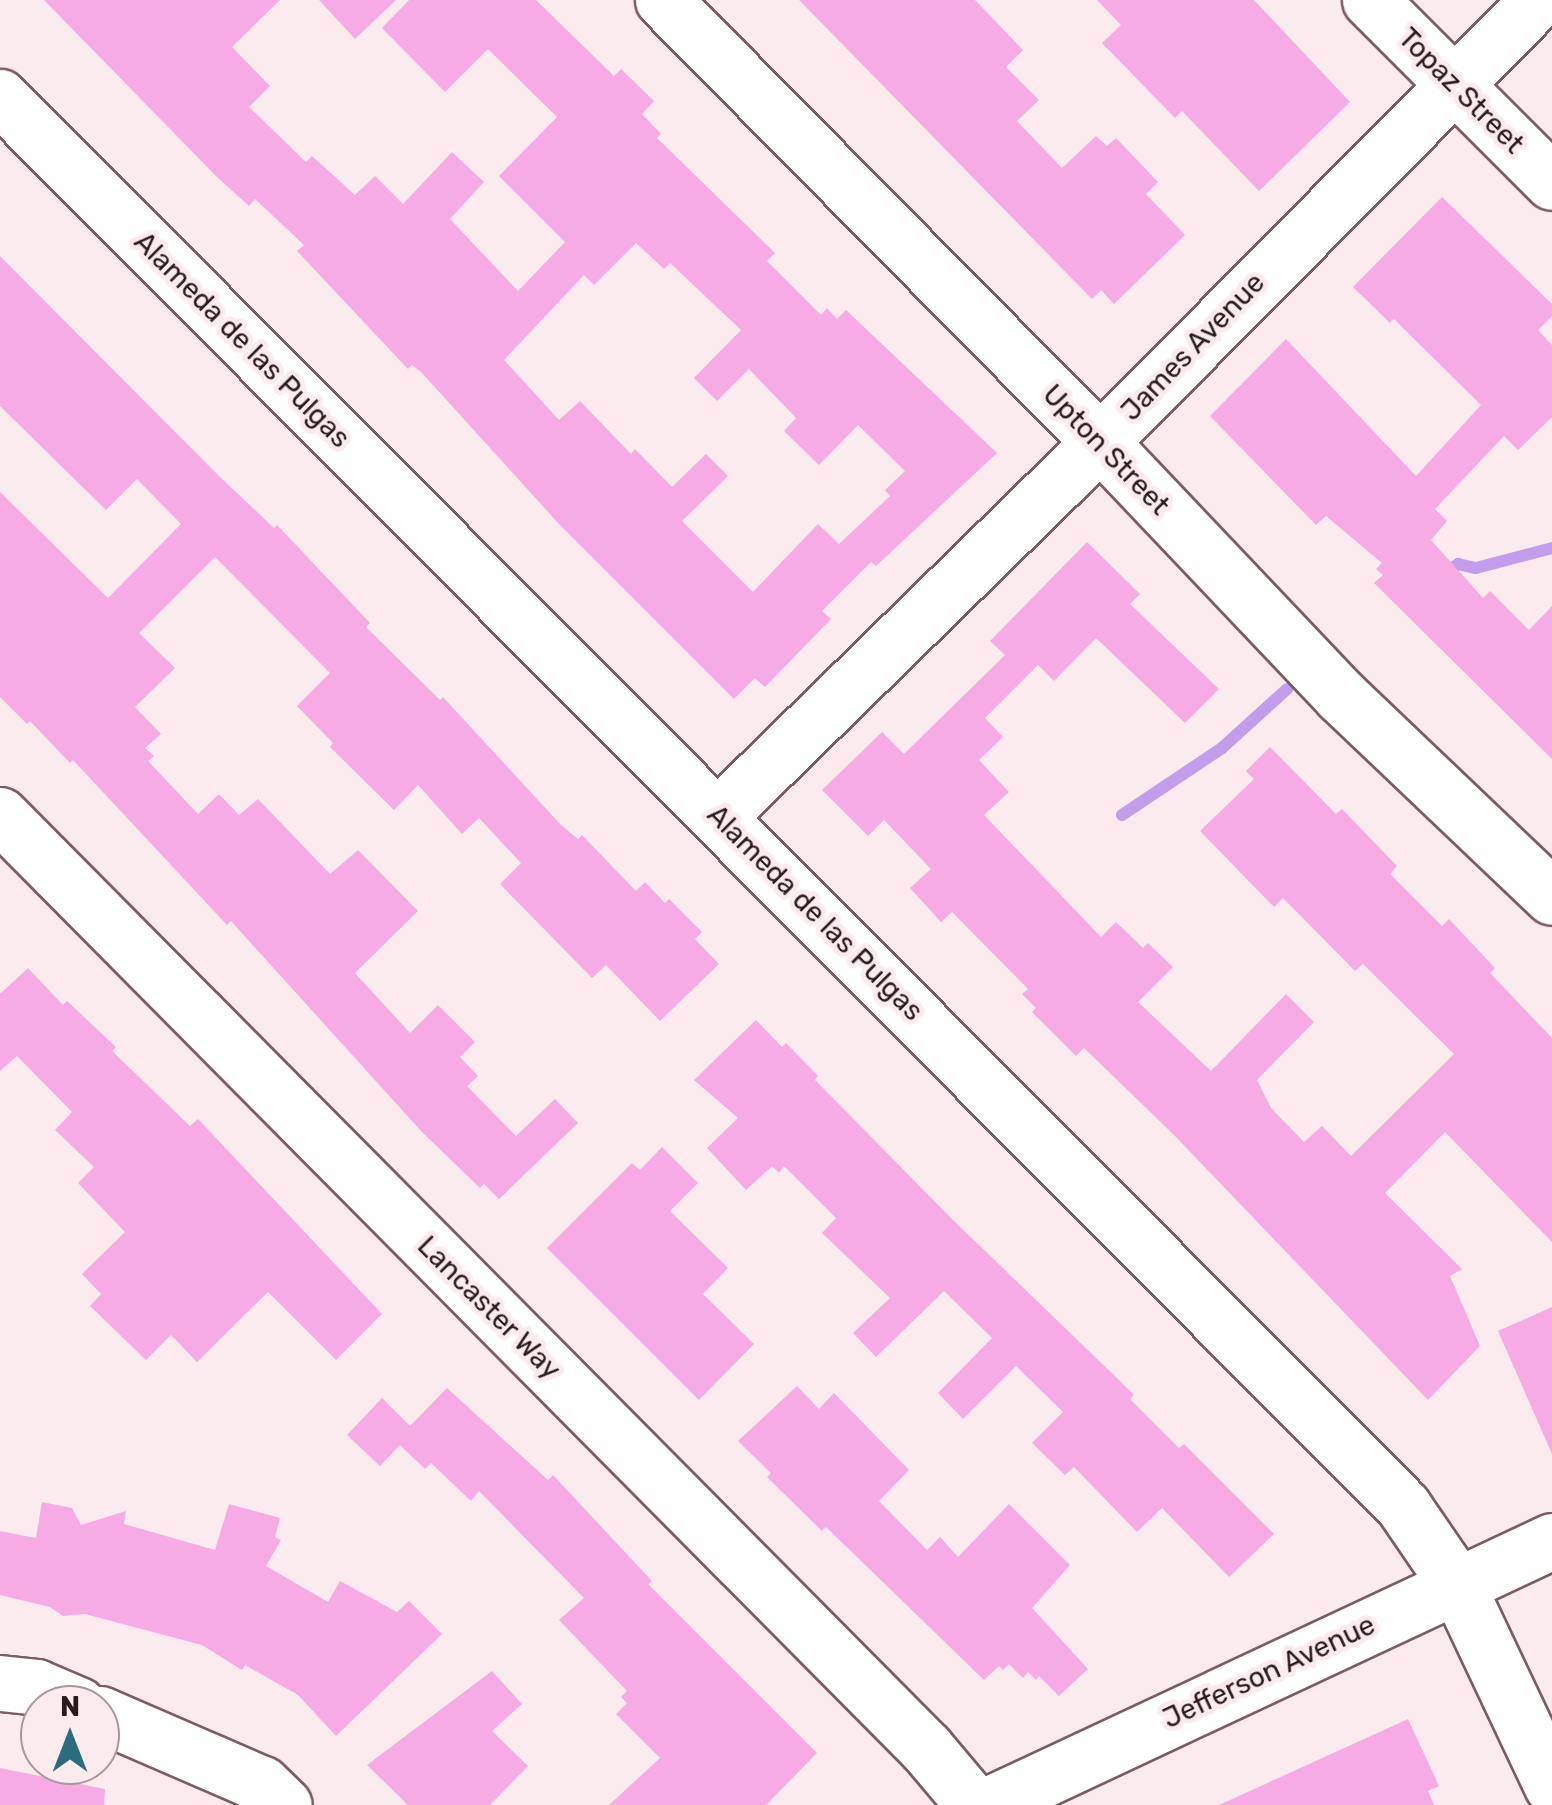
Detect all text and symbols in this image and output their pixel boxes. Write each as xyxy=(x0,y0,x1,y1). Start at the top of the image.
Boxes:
street label: Topaz Street xyxy=(1391,21,1531,161)
street label: Alameda de las Pulgas xyxy=(127,225,357,455)
street label: James Avenue xyxy=(1114,266,1272,428)
street label: Upton Street xyxy=(1036,378,1176,522)
street label: Alameda de las Pulgas xyxy=(700,798,930,1028)
street label: Lancaster Way xyxy=(410,1229,568,1387)
street label: Jefferson Avenue xyxy=(1157,1608,1381,1736)
north arrow xyxy=(20,1685,120,1785)
text: N xyxy=(60,1690,80,1723)

